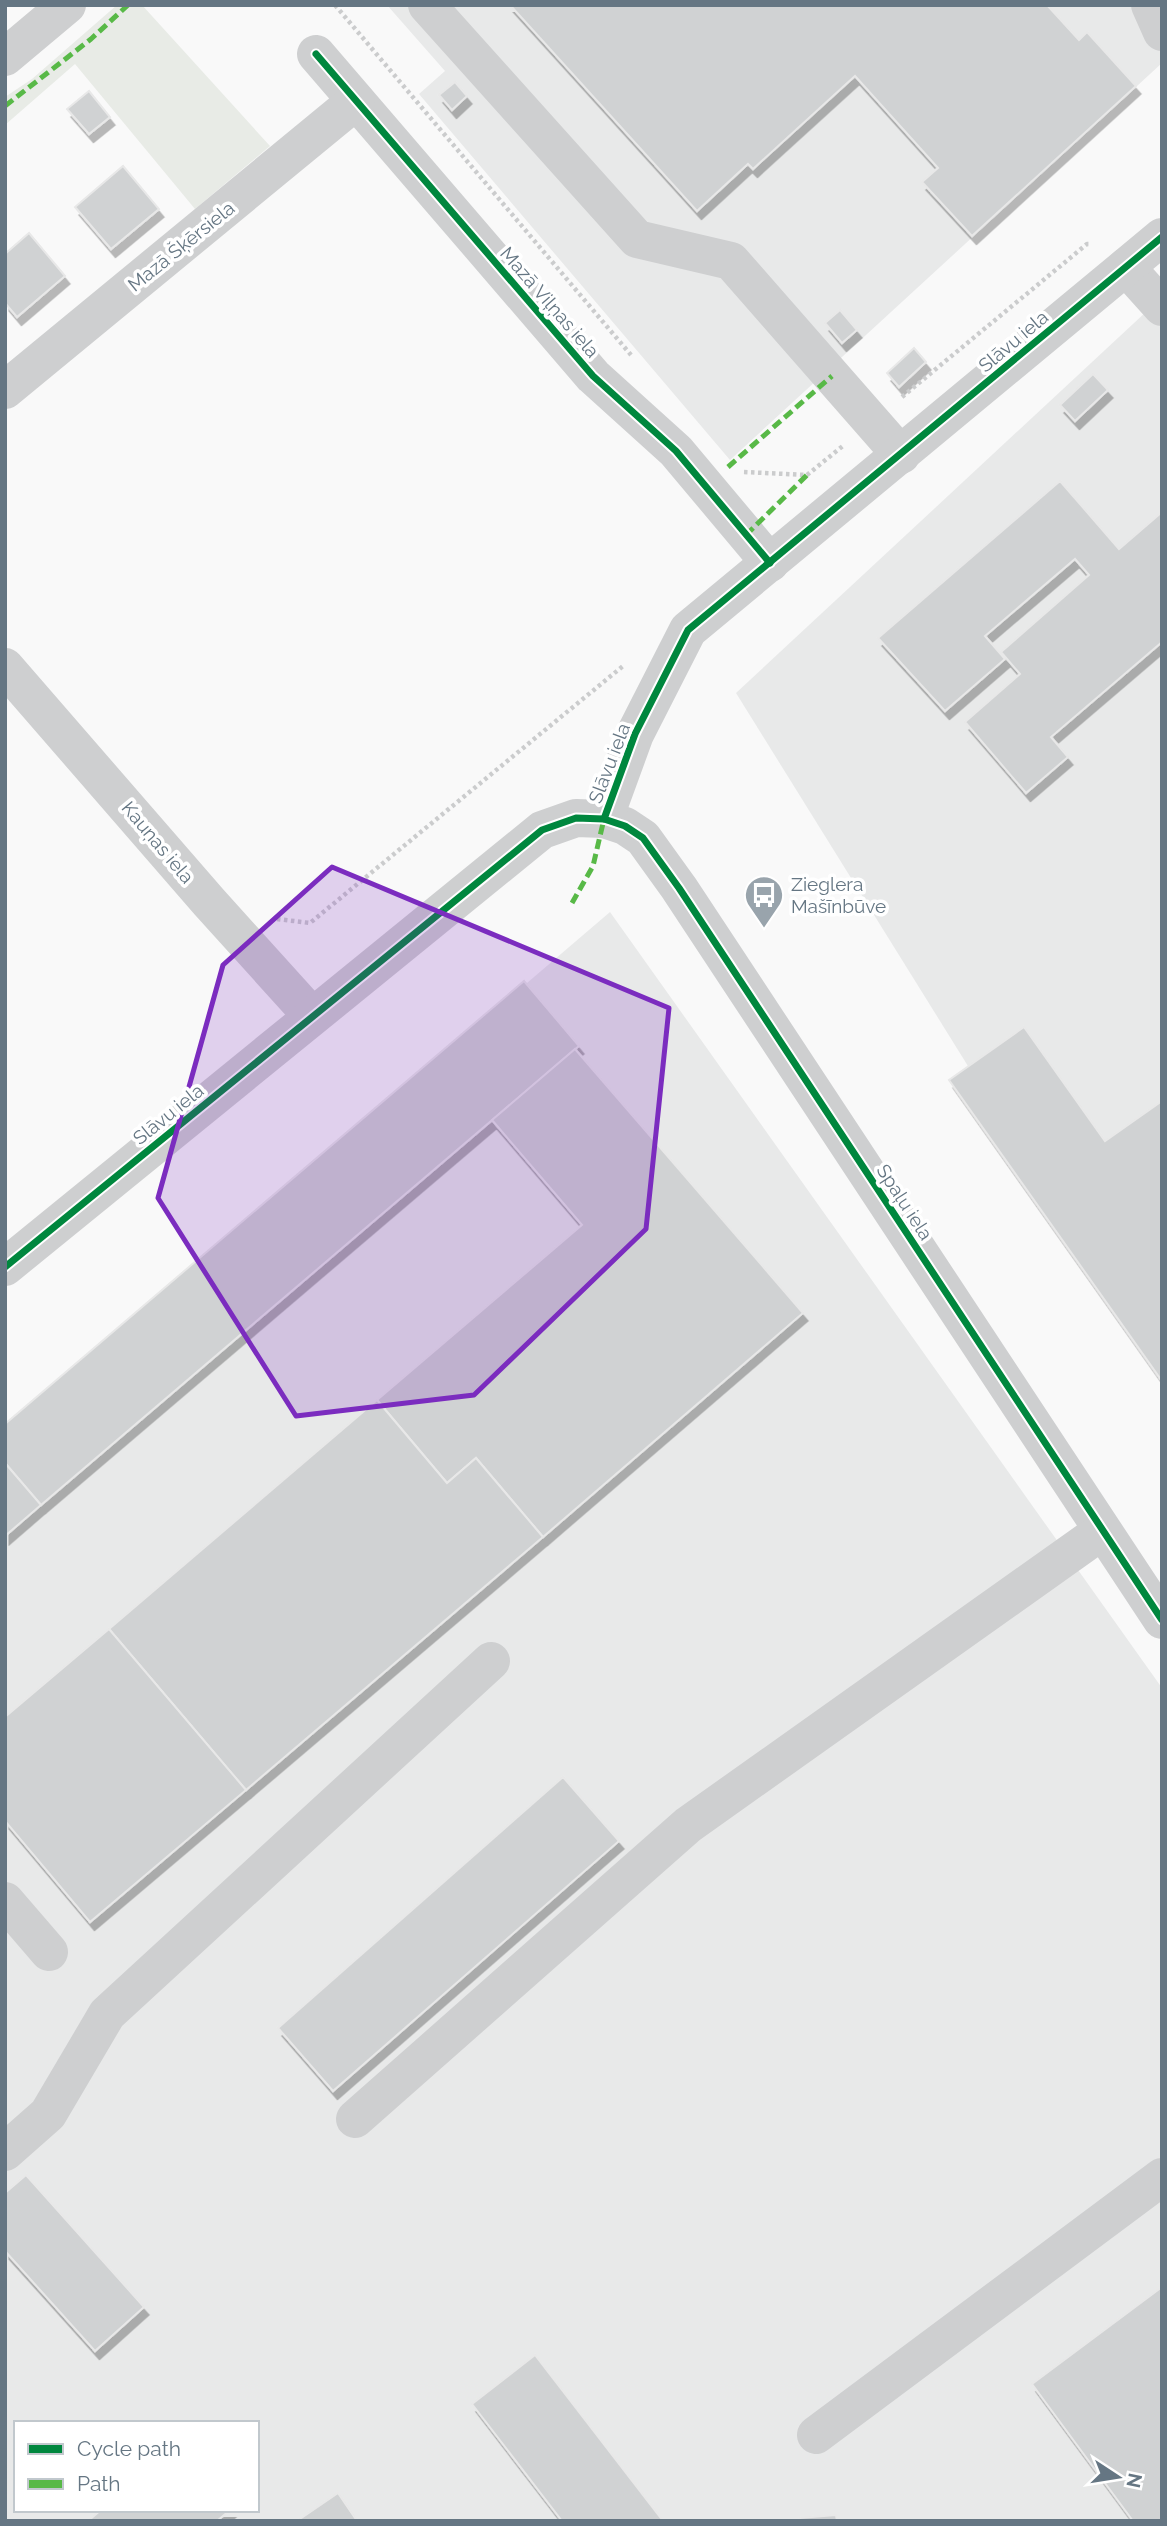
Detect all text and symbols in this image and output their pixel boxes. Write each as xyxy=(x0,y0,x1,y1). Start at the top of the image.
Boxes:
street label: Mazā Šķērsiela xyxy=(123,196,239,296)
street label: Mazā Viļņas iela xyxy=(496,242,604,362)
street label: Slāvu iela xyxy=(974,306,1052,376)
street label: Slāvu iela xyxy=(584,720,634,806)
street label: Kauņas iela xyxy=(117,797,199,887)
place label: Zieglera Mašīnbūve xyxy=(791,873,886,917)
bus stop icon: Zieglera Mašīnbūve xyxy=(743,874,785,929)
street label: Slāvu iela xyxy=(129,1079,207,1149)
street label: Spaļu iela xyxy=(872,1160,938,1244)
legend xyxy=(14,2421,259,2512)
text: Cycle path xyxy=(77,2436,181,2461)
north arrow xyxy=(1083,2442,1153,2512)
text: Path xyxy=(77,2471,121,2496)
text: N xyxy=(1122,2471,1147,2490)

